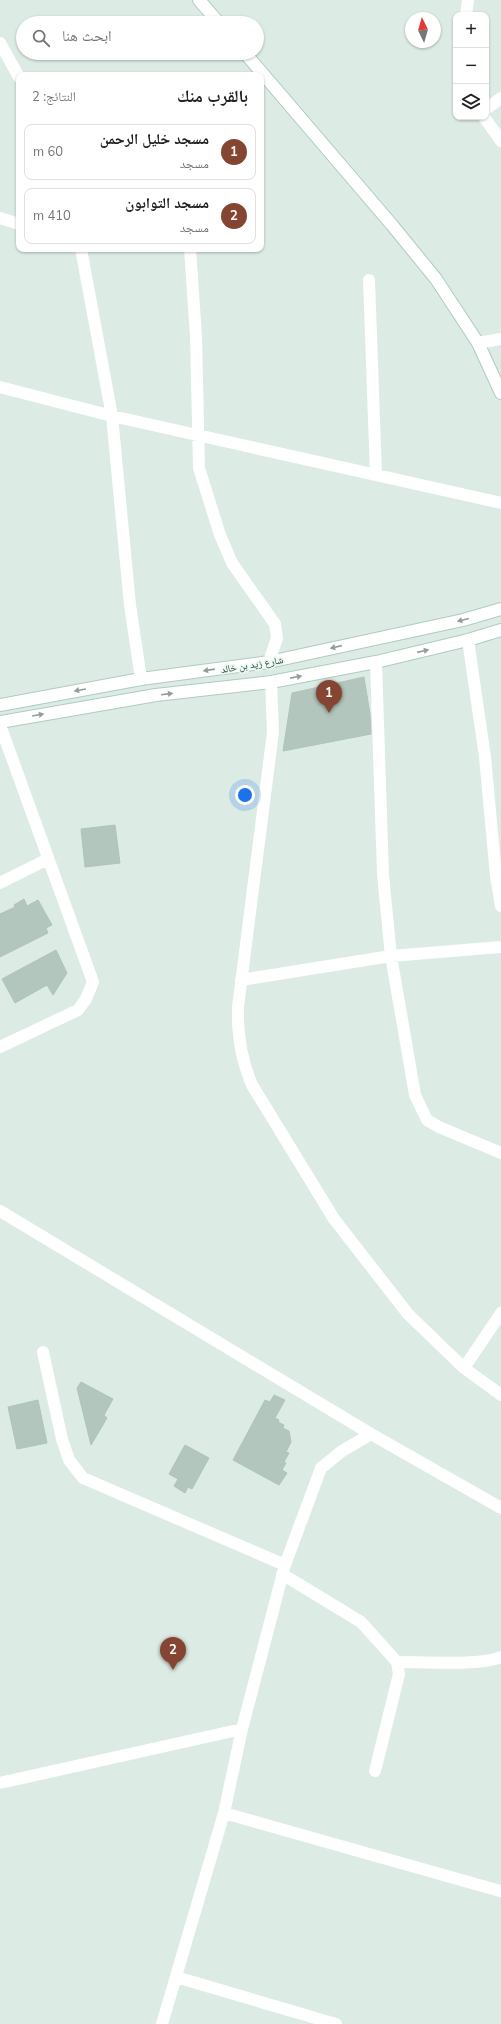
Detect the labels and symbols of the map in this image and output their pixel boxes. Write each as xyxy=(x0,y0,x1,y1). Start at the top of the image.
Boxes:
north arrow xyxy=(405,12,441,48)
one-way arrow xyxy=(457,617,470,623)
one-way arrow xyxy=(330,645,343,651)
one-way arrow xyxy=(417,648,429,654)
street label: شارع زيد بن خالد xyxy=(220,653,285,677)
one-way arrow xyxy=(203,667,215,673)
one-way arrow xyxy=(289,674,302,680)
pin: 1 xyxy=(316,680,342,713)
one-way arrow xyxy=(74,688,86,694)
one-way arrow xyxy=(161,691,173,697)
one-way arrow xyxy=(32,712,45,718)
your location xyxy=(235,785,255,805)
pin: 2 xyxy=(160,1637,186,1670)

